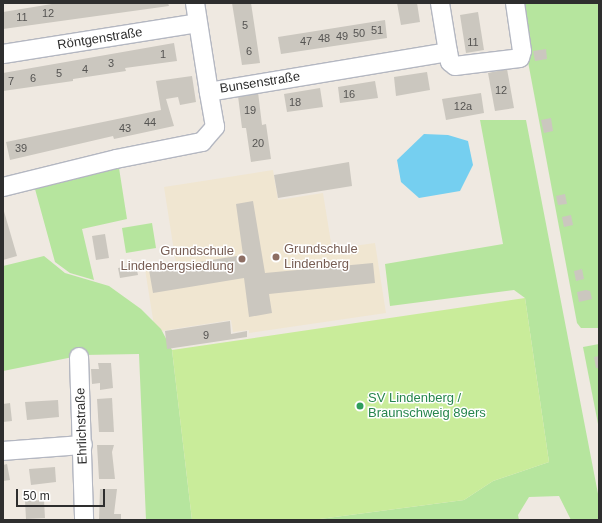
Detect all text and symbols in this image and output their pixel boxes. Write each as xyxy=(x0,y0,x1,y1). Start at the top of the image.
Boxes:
house number: 12 xyxy=(42,6,54,20)
house number: 11 xyxy=(16,10,28,24)
house number: 5 xyxy=(242,18,248,32)
house number: 51 xyxy=(371,23,383,37)
street label: Röntgenstraße xyxy=(56,25,144,53)
house number: 50 xyxy=(353,26,365,40)
house number: 49 xyxy=(336,29,348,43)
house number: 48 xyxy=(318,31,330,45)
house number: 47 xyxy=(300,34,312,48)
house number: 11 xyxy=(467,35,479,49)
house number: 6 xyxy=(246,44,252,58)
house number: 1 xyxy=(160,47,166,61)
house number: 3 xyxy=(108,56,114,70)
house number: 4 xyxy=(82,62,88,76)
house number: 5 xyxy=(56,66,62,80)
street label: Bunsenstraße xyxy=(219,69,301,97)
house number: 6 xyxy=(30,71,36,85)
house number: 7 xyxy=(8,74,14,88)
house number: 12 xyxy=(495,83,507,97)
house number: 16 xyxy=(343,87,355,101)
house number: 18 xyxy=(289,95,301,109)
house number: 12a xyxy=(454,99,472,113)
house number: 19 xyxy=(244,103,256,117)
house number: 44 xyxy=(144,115,156,129)
house number: 43 xyxy=(119,121,131,135)
house number: 20 xyxy=(252,136,264,150)
house number: 39 xyxy=(15,141,27,155)
place label: Grundschule Lindenberg xyxy=(284,242,358,273)
place label: Grundschule Lindenbergsiedlung xyxy=(121,244,234,275)
marker: Grundschule Lindenberg xyxy=(271,252,281,262)
marker: Grundschule Lindenbergsiedlung xyxy=(237,254,247,264)
house number: 9 xyxy=(203,328,209,342)
street label: Ehrlichstraße xyxy=(73,387,91,465)
place label: SV Lindenberg / Braunschweig 89ers xyxy=(368,391,486,422)
marker: SV Lindenberg / Braunschweig 89ers xyxy=(355,401,365,411)
scale bar xyxy=(18,481,107,507)
text: 50 m xyxy=(23,489,50,503)

